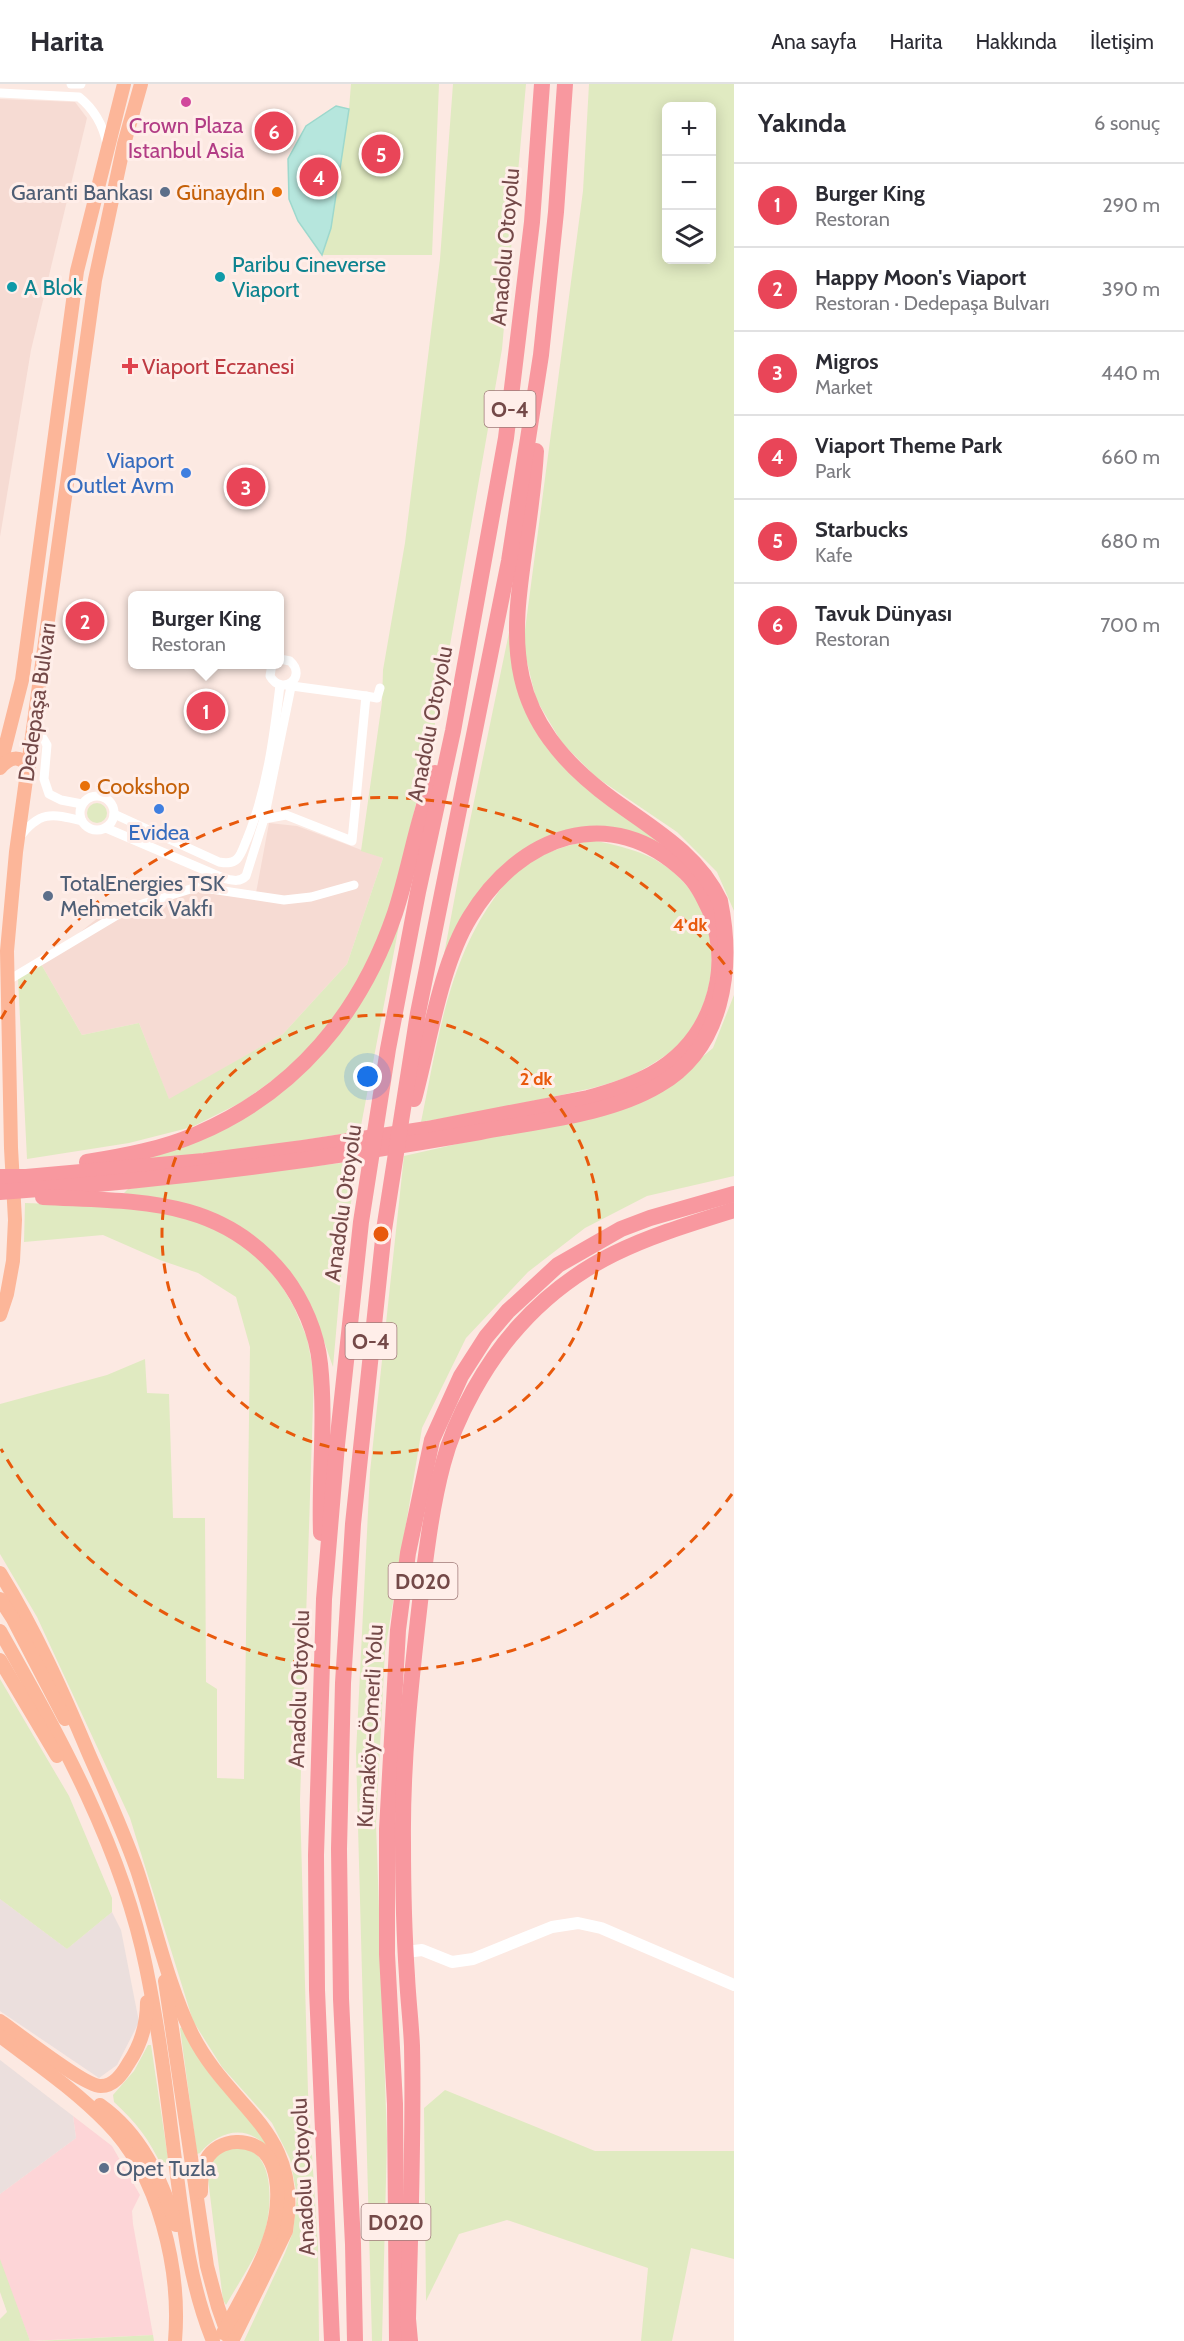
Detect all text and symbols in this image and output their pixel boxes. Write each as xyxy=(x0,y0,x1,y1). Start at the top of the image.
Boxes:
text: Harita xyxy=(30,24,104,58)
text: Ana sayfa xyxy=(771,29,857,54)
text: Harita xyxy=(890,29,942,54)
text: Hakkında xyxy=(975,29,1057,54)
text: İletişim xyxy=(1090,29,1154,54)
marker: Crown Plaza Istanbul Asia xyxy=(179,95,193,109)
map controls xyxy=(662,102,716,264)
button: + xyxy=(662,102,716,156)
text: Yakında xyxy=(758,107,846,139)
pin: 6 xyxy=(254,108,294,154)
text: 6 sonuç xyxy=(1094,111,1160,135)
place label: Crown Plaza Istanbul Asia xyxy=(128,112,245,164)
pin: 5 xyxy=(362,132,400,176)
pin: 4 xyxy=(300,154,338,200)
button: − xyxy=(662,156,716,210)
street label: Anadolu Otoyolu xyxy=(485,167,525,327)
place label: Garanti Bankası xyxy=(11,179,153,206)
place label: Günaydın xyxy=(176,179,265,206)
text: Burger King xyxy=(815,180,925,207)
marker: Garanti Bankası xyxy=(158,185,172,199)
marker: Günaydın xyxy=(270,185,284,199)
text: 1 xyxy=(774,193,781,217)
text: 290 m xyxy=(1102,193,1160,217)
text: Restoran xyxy=(815,207,890,231)
button: layers xyxy=(662,210,716,264)
place label: Paribu Cineverse Viaport xyxy=(232,251,386,303)
text: Happy Moon's Viaport xyxy=(815,264,1026,291)
marker: Paribu Cineverse Viaport xyxy=(213,270,227,284)
place label: A Blok xyxy=(24,274,83,301)
text: 2 xyxy=(772,277,783,301)
text: 390 m xyxy=(1102,277,1160,301)
marker: A Blok xyxy=(5,280,19,294)
text: Restoran · Dedepaşa Bulvarı xyxy=(815,291,1049,315)
text: Migros xyxy=(815,348,879,375)
place label: Viaport Eczanesi xyxy=(142,353,294,380)
marker: Viaport Eczanesi xyxy=(123,359,137,373)
text: 3 xyxy=(772,361,783,385)
text: 440 m xyxy=(1101,361,1160,385)
text: Market xyxy=(815,375,873,399)
road number: O-4 xyxy=(484,391,536,427)
text: Viaport Theme Park xyxy=(815,432,1002,459)
text: 4 xyxy=(771,445,784,469)
text: 660 m xyxy=(1101,445,1160,469)
place label: Viaport Outlet Avm xyxy=(67,447,175,499)
text: Park xyxy=(815,459,851,483)
pin: 3 xyxy=(226,464,266,510)
marker: Viaport Outlet Avm xyxy=(179,466,193,480)
text: Starbucks xyxy=(815,516,908,543)
text: 5 xyxy=(772,529,783,553)
text: 680 m xyxy=(1101,529,1160,553)
text: Kafe xyxy=(815,543,852,567)
popup xyxy=(128,591,284,669)
pin: 2 xyxy=(66,598,104,644)
text: Tavuk Dünyası xyxy=(815,600,952,627)
text: Burger King xyxy=(151,605,261,632)
text: 6 xyxy=(772,613,783,637)
text: 700 m xyxy=(1100,613,1160,637)
street label: Dedepaşa Bulvarı xyxy=(12,621,62,783)
text: Restoran xyxy=(815,627,890,651)
text: Restoran xyxy=(151,632,226,656)
street label: Anadolu Otoyolu xyxy=(402,644,458,804)
pin: 1 xyxy=(186,688,226,734)
place label: Cookshop xyxy=(97,773,190,800)
marker: Cookshop xyxy=(78,779,92,793)
marker: Evidea xyxy=(152,802,166,816)
place label: Evidea xyxy=(128,819,190,846)
place label: TotalEnergies TSK Mehmetcik Vakfı xyxy=(60,870,226,922)
marker: TotalEnergies TSK Mehmetcik Vakfı xyxy=(41,889,55,903)
text: 4 dk xyxy=(673,914,707,936)
your location xyxy=(353,1062,382,1091)
text: 2 dk xyxy=(520,1068,553,1090)
street label: Anadolu Otoyolu xyxy=(319,1123,367,1283)
centre of rings xyxy=(371,1224,391,1244)
road number: O-4 xyxy=(346,1323,397,1359)
road number: D020 xyxy=(388,1563,458,1599)
street label: Anadolu Otoyolu xyxy=(283,1609,315,1769)
street label: Kurnaköy-Ömerli Yolu xyxy=(351,1624,389,1828)
street label: Anadolu Otoyolu xyxy=(285,2097,321,2257)
place label: Opet Tuzla xyxy=(116,2155,217,2182)
marker: Opet Tuzla xyxy=(97,2161,111,2175)
road number: D020 xyxy=(362,2204,430,2240)

